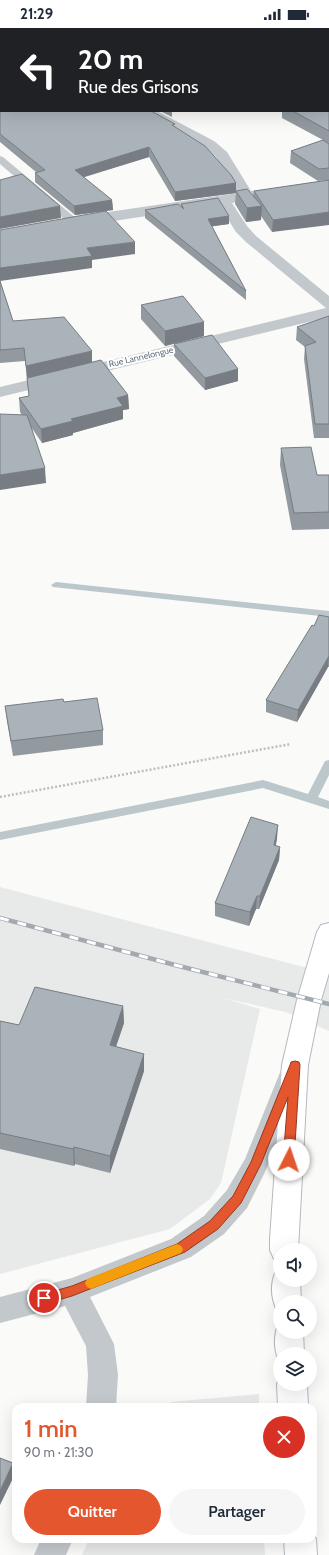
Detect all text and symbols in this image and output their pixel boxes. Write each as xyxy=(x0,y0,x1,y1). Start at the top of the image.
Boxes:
text: 21:29 xyxy=(20,5,53,23)
text: 20 m xyxy=(78,42,143,76)
icon: left xyxy=(12,44,64,96)
text: Rue des Grisons xyxy=(78,76,198,98)
street label: Rue Lannelongue xyxy=(107,344,175,369)
position arrow xyxy=(268,1139,310,1181)
map controls xyxy=(273,1243,317,1391)
button: sound xyxy=(273,1243,317,1287)
pin xyxy=(27,1281,61,1315)
icon: arrive xyxy=(33,1287,55,1309)
button: search xyxy=(273,1295,317,1339)
button: layers xyxy=(273,1347,317,1391)
text: 1 min xyxy=(24,1414,78,1443)
button: close xyxy=(263,1416,305,1458)
text: 90 m · 21:30 xyxy=(24,1444,94,1460)
button: Quitter xyxy=(24,1489,161,1535)
button: Partager xyxy=(169,1489,305,1535)

